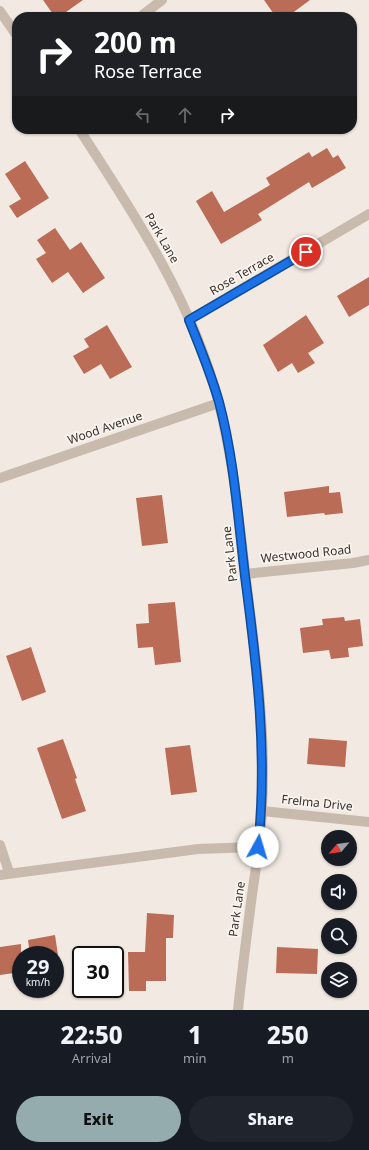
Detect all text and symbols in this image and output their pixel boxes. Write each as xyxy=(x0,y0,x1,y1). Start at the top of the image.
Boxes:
text: 200 m xyxy=(94,23,177,61)
icon: right xyxy=(28,28,80,80)
text: Rose Terrace xyxy=(94,59,202,83)
icon: left xyxy=(132,104,154,126)
icon: ahead xyxy=(174,104,196,126)
icon: right xyxy=(216,104,238,126)
street label: Park Lane xyxy=(141,209,184,266)
pin xyxy=(289,235,323,269)
icon: arrive xyxy=(295,241,317,263)
street label: Rose Terrace xyxy=(206,248,277,299)
street label: Wood Avenue xyxy=(65,407,145,448)
street label: Park Lane xyxy=(218,525,241,583)
street label: Westwood Road xyxy=(260,540,352,567)
street label: Frelma Drive xyxy=(281,790,354,815)
position arrow xyxy=(237,826,279,868)
north arrow xyxy=(321,830,357,866)
map controls xyxy=(321,830,357,998)
button: sound xyxy=(321,874,357,910)
street label: Park Lane xyxy=(224,880,249,938)
button: search xyxy=(321,918,357,954)
speed limit sign: 30 xyxy=(72,946,124,998)
text: 29 xyxy=(27,953,49,980)
button: layers xyxy=(321,962,357,998)
text: km/h xyxy=(26,975,50,989)
text: 22:50 xyxy=(60,1018,123,1051)
text: 1 xyxy=(188,1018,202,1051)
text: 250 xyxy=(267,1018,309,1051)
text: Arrival xyxy=(72,1049,111,1067)
text: min xyxy=(183,1049,207,1067)
text: m xyxy=(282,1049,294,1067)
button: Exit xyxy=(16,1096,181,1142)
button: Share xyxy=(189,1096,353,1142)

